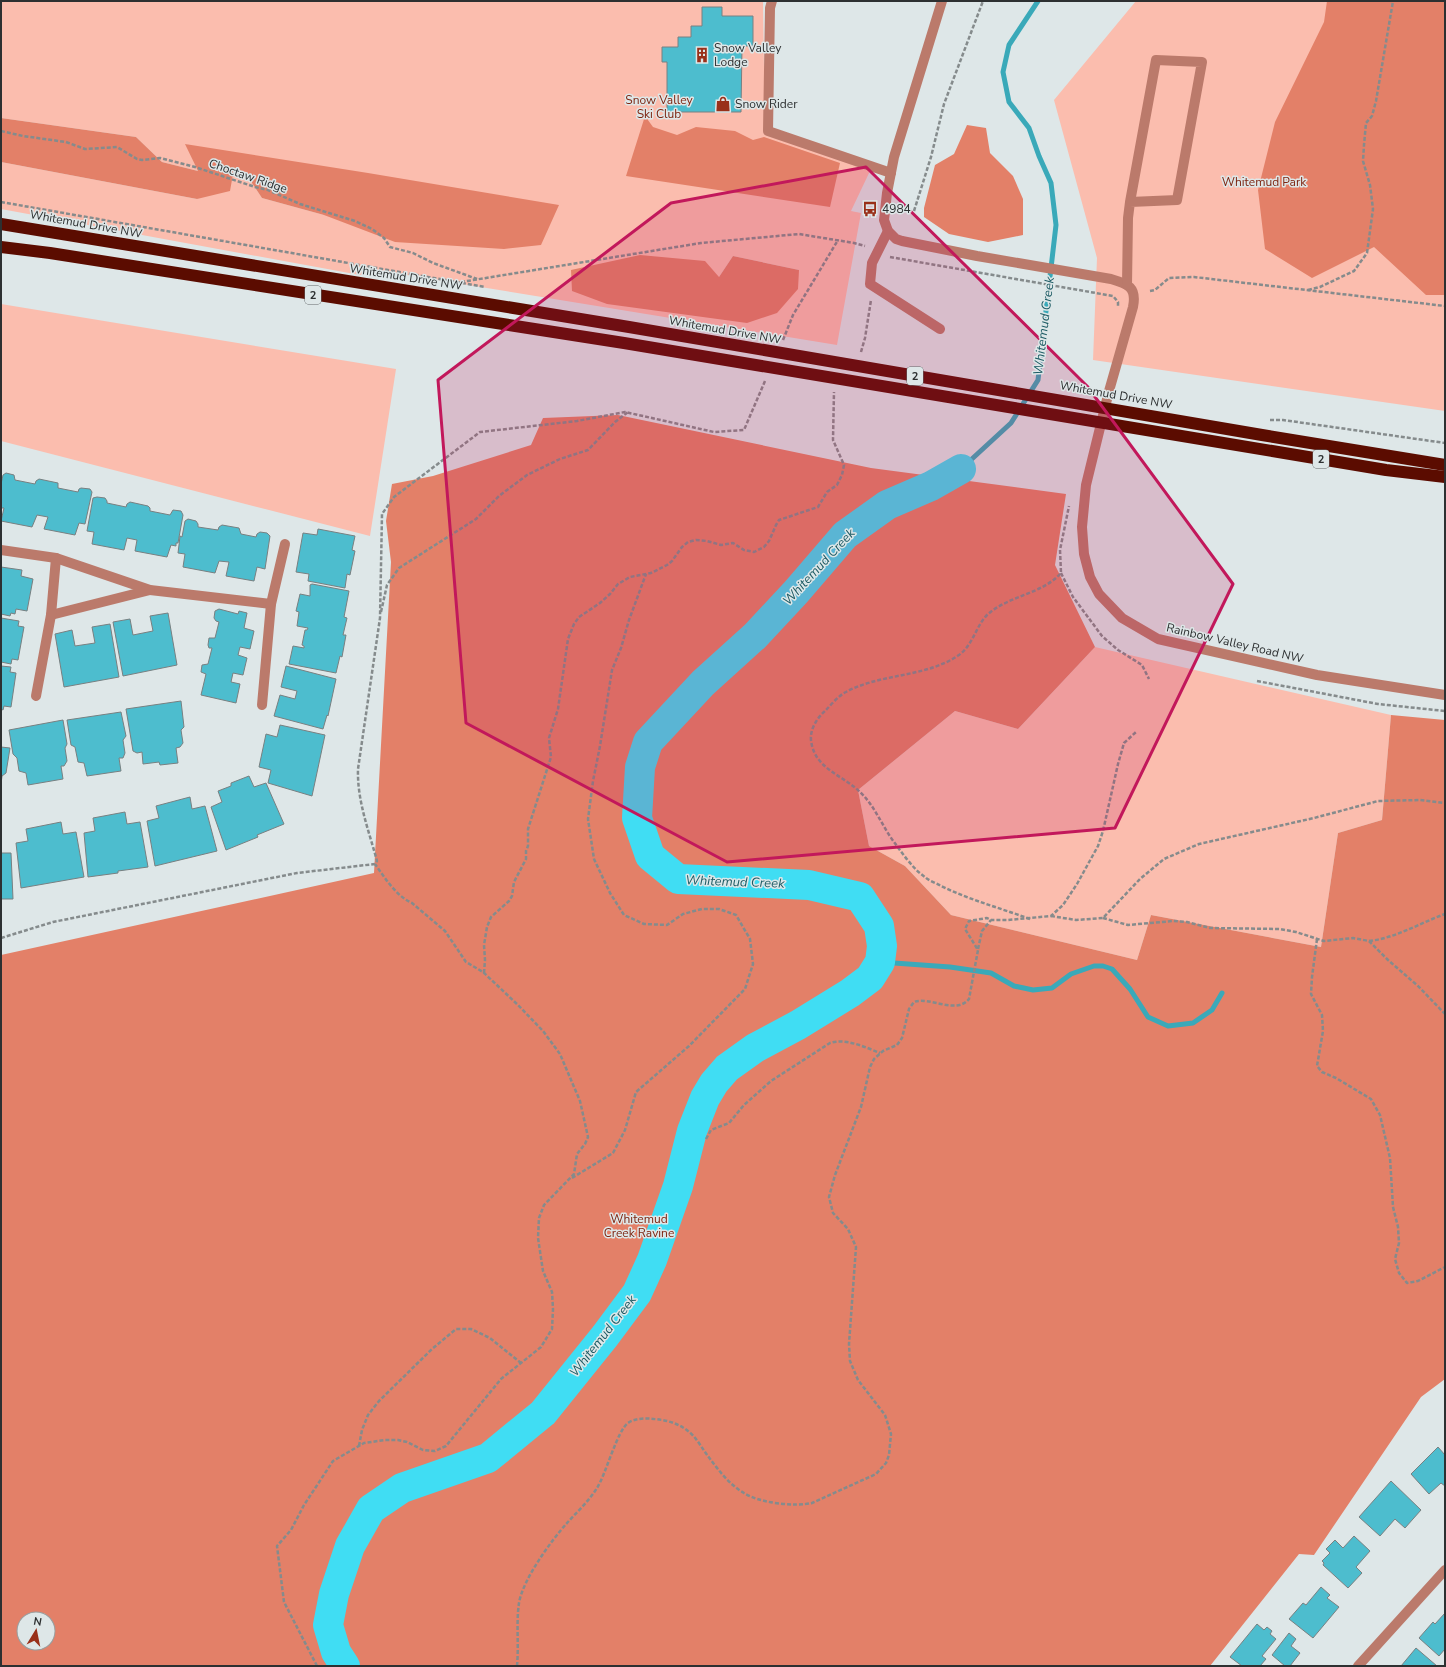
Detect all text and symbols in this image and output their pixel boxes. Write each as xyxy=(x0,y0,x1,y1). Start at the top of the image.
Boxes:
place label: Snow Valley Lodge xyxy=(714,40,782,70)
building icon: Snow Valley Lodge xyxy=(693,46,711,64)
park label: Snow Valley Ski Club xyxy=(625,92,694,122)
shop icon: Snow Rider xyxy=(714,95,732,113)
place label: Snow Rider xyxy=(735,96,798,112)
street label: Choctaw Ridge xyxy=(207,155,289,197)
park label: Whitemud Park xyxy=(1222,174,1307,190)
bus stop icon: 4984 xyxy=(861,200,879,218)
place label: 4984 xyxy=(882,201,911,217)
street label: Whitemud Drive NW xyxy=(28,206,144,242)
street label: Whitemud Drive NW xyxy=(348,260,464,294)
water label: Whitemud Creek xyxy=(1029,275,1059,376)
road number: 2 xyxy=(305,286,321,304)
street label: Whitemud Drive NW xyxy=(667,312,783,348)
road number: 2 xyxy=(907,367,923,385)
street label: Whitemud Drive NW xyxy=(1058,377,1174,413)
road number: 2 xyxy=(1313,450,1329,468)
water label: Whitemud Creek xyxy=(779,524,860,609)
street label: Rainbow Valley Road NW xyxy=(1165,619,1305,667)
water label: Whitemud Creek xyxy=(685,871,785,893)
park label: Whitemud Creek Ravine xyxy=(604,1211,674,1241)
water label: Whitemud Creek xyxy=(565,1291,641,1381)
north arrow xyxy=(16,1611,56,1651)
text: N xyxy=(32,1614,43,1630)

